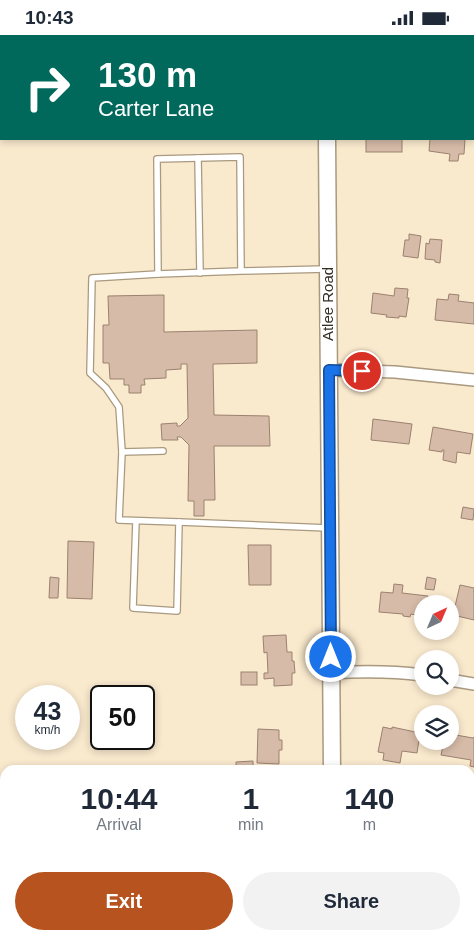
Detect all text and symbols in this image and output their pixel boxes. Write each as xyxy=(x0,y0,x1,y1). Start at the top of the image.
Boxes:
text: 10:43 xyxy=(25,7,74,28)
icon: right xyxy=(15,55,80,120)
text: 130 m xyxy=(98,55,197,94)
text: Carter Lane xyxy=(98,96,214,121)
street label: Atlee Road xyxy=(319,267,336,341)
pin xyxy=(341,350,383,392)
icon: arrive xyxy=(348,357,376,385)
north arrow xyxy=(414,595,459,640)
map controls xyxy=(414,595,459,750)
position arrow xyxy=(304,630,356,682)
button: search xyxy=(414,650,459,695)
speed limit sign: 50 xyxy=(90,685,155,750)
text: 43 xyxy=(34,697,61,725)
button: layers xyxy=(414,705,459,750)
text: km/h xyxy=(34,723,61,737)
text: 10:44 xyxy=(81,782,157,815)
text: 1 xyxy=(242,782,259,815)
text: 140 xyxy=(344,782,394,815)
text: Arrival xyxy=(96,816,142,833)
text: min xyxy=(238,816,264,833)
text: m xyxy=(363,816,376,833)
button: Exit xyxy=(15,872,233,930)
button: Share xyxy=(243,872,460,930)

